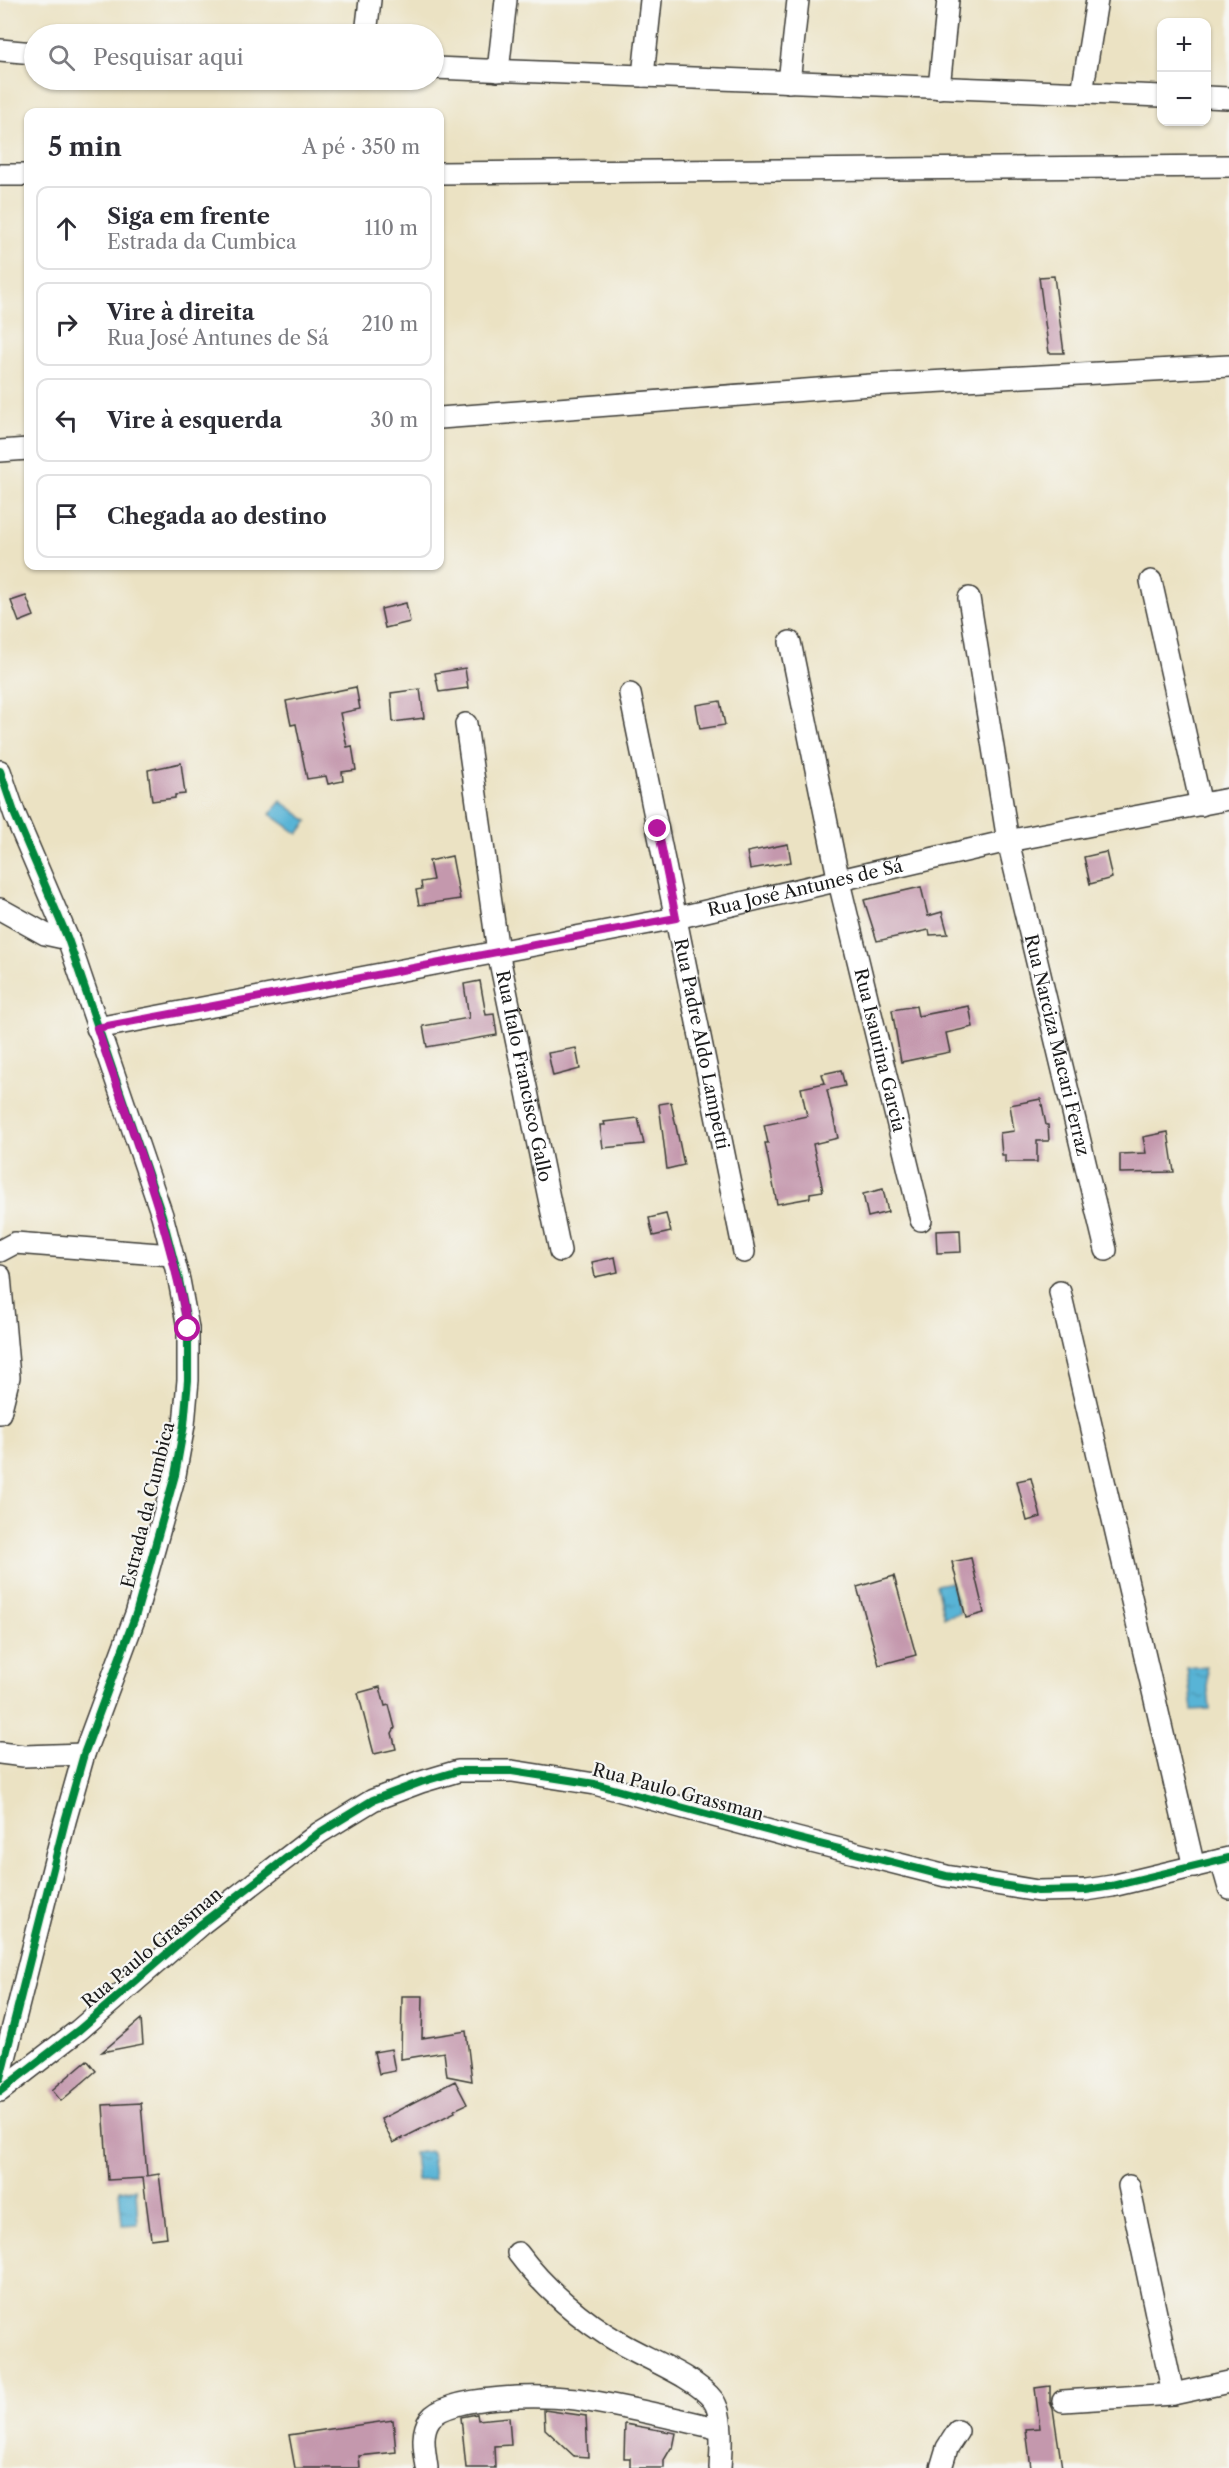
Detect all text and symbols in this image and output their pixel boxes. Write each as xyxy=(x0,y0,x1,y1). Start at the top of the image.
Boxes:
map controls xyxy=(1157,18,1211,126)
button: + xyxy=(1157,18,1211,72)
search box xyxy=(24,24,444,90)
icon: search xyxy=(45,41,78,74)
text: Pesquisar aqui xyxy=(93,44,243,71)
button: − xyxy=(1157,72,1211,126)
text: 5 min xyxy=(48,131,122,163)
text: A pé · 350 m xyxy=(302,135,420,159)
text: Siga em frente xyxy=(107,203,270,230)
icon: ahead xyxy=(50,212,83,245)
text: 110 m xyxy=(365,216,418,240)
text: Estrada da Cumbica xyxy=(107,230,297,254)
text: Vire à direita xyxy=(107,299,254,326)
icon: right xyxy=(50,308,83,341)
text: 210 m xyxy=(361,312,418,336)
text: Rua José Antunes de Sá xyxy=(107,326,329,350)
icon: left xyxy=(50,404,83,437)
text: Vire à esquerda xyxy=(107,407,282,434)
text: 30 m xyxy=(370,408,418,432)
icon: arrive xyxy=(50,500,83,533)
text: Chegada ao destino xyxy=(107,503,327,530)
route end xyxy=(644,815,670,841)
street label: Rua José Antunes de Sá xyxy=(705,855,905,921)
street label: Rua Narciza Macari Ferraz xyxy=(1020,932,1094,1158)
street label: Rua Padre Aldo Lampetti xyxy=(669,936,734,1152)
street label: Rua Isaurina Garcia xyxy=(849,966,910,1135)
street label: Rua Ítalo Francisco Gallo xyxy=(491,968,556,1184)
route start xyxy=(174,1315,200,1341)
street label: Estrada da Cumbica xyxy=(117,1419,179,1590)
street label: Rua Paulo Grassman xyxy=(590,1759,766,1825)
street label: Rua Paulo Grassman xyxy=(77,1883,227,2013)

